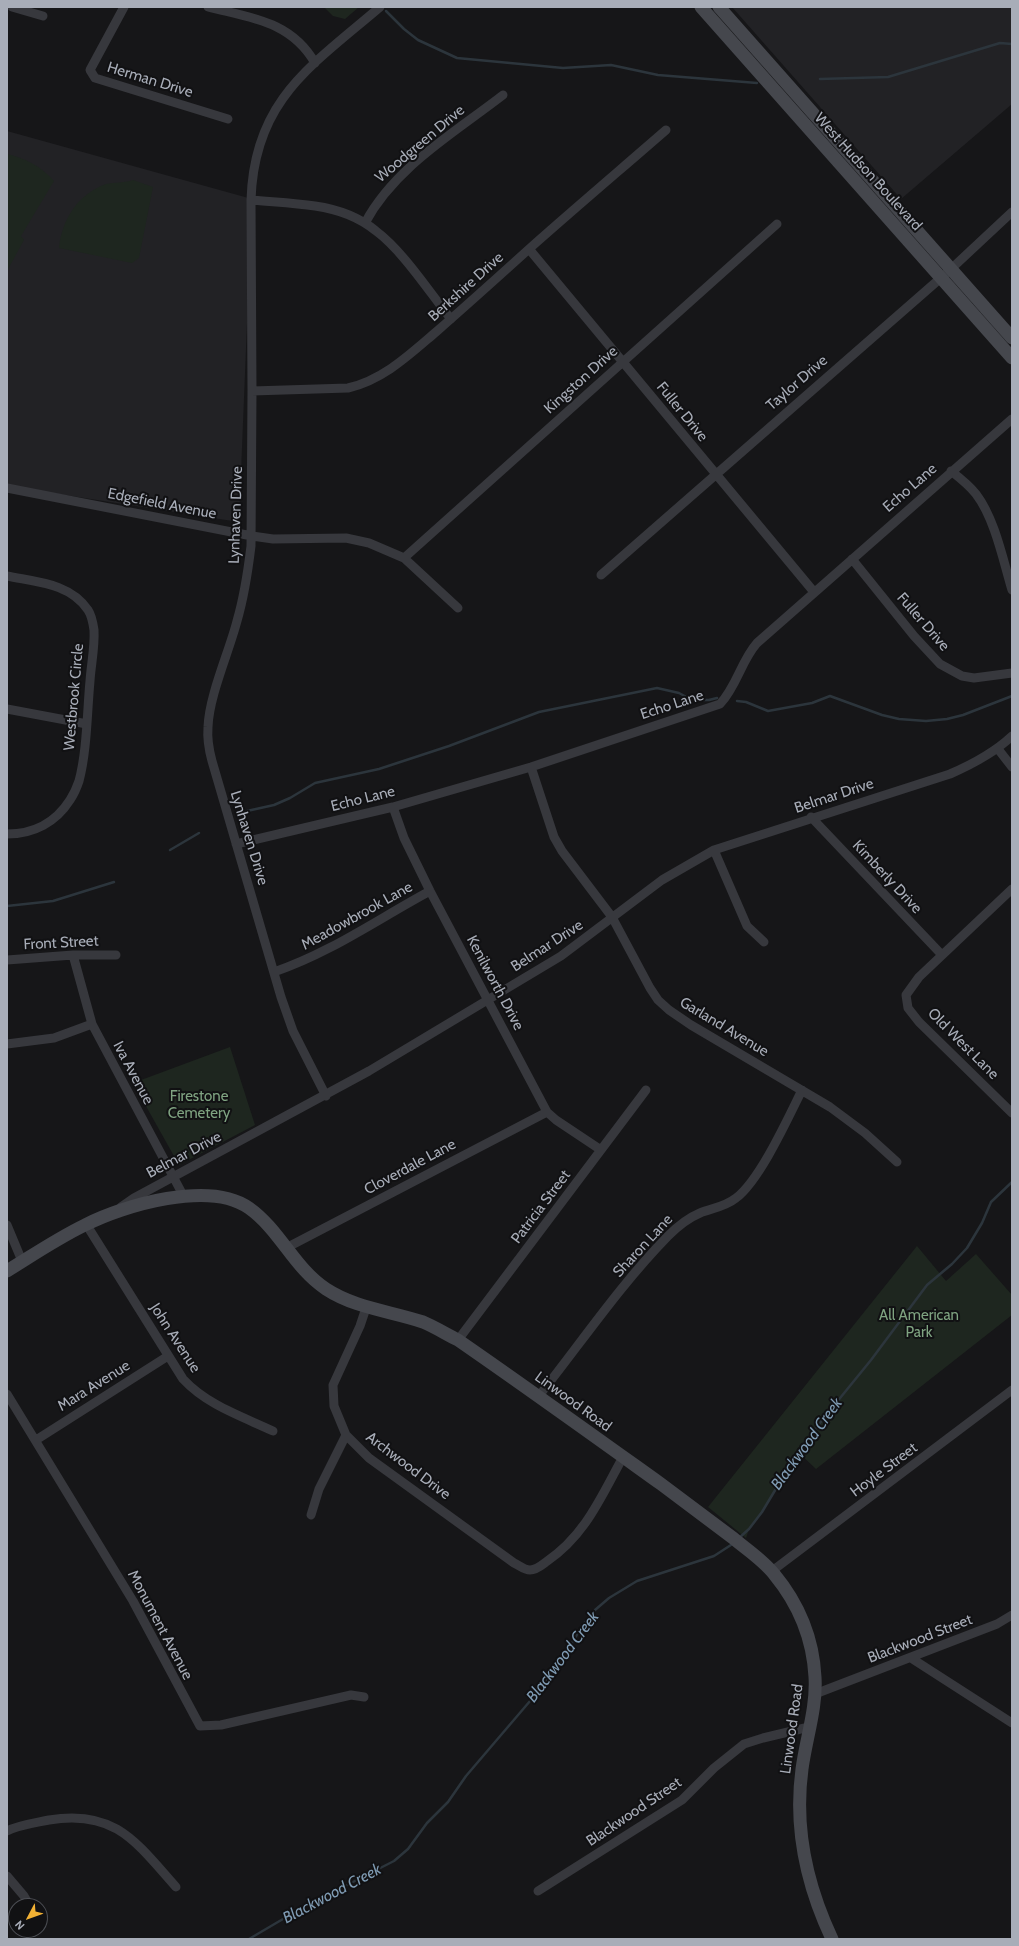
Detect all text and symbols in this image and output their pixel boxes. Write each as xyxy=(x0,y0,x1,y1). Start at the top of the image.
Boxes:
street label: Herman Drive xyxy=(105,58,195,102)
street label: Woodgreen Drive xyxy=(372,101,468,187)
street label: West Hudson Boulevard xyxy=(810,109,926,235)
street label: Berkshire Drive xyxy=(425,249,507,325)
street label: Kingston Drive xyxy=(541,342,621,418)
street label: Taylor Drive xyxy=(763,352,831,414)
street label: Fuller Drive xyxy=(652,379,712,445)
street label: Echo Lane xyxy=(879,460,941,516)
street label: Lynhaven Drive xyxy=(225,466,247,564)
street label: Edgefield Avenue xyxy=(106,485,218,523)
street label: Fuller Drive xyxy=(893,589,953,655)
street label: Westbrook Circle xyxy=(60,643,88,751)
street label: Echo Lane xyxy=(638,686,706,724)
street label: Belmar Drive xyxy=(792,775,876,817)
street label: Echo Lane xyxy=(329,782,397,816)
street label: Lynhaven Drive xyxy=(226,789,272,887)
street label: Kimberly Drive xyxy=(848,837,926,917)
street label: Meadowbrook Lane xyxy=(298,878,416,954)
street label: Belmar Drive xyxy=(508,916,586,976)
street label: Front Street xyxy=(23,932,99,954)
street label: Kenilworth Drive xyxy=(462,933,528,1033)
street label: Garland Avenue xyxy=(676,993,772,1061)
street label: Old West Lane xyxy=(924,1005,1002,1083)
street label: Iva Avenue xyxy=(109,1038,157,1108)
park label: Firestone Cemetery xyxy=(168,1088,230,1123)
street label: Belmar Drive xyxy=(143,1128,225,1182)
street label: Cloverdale Lane xyxy=(361,1135,459,1199)
street label: Patricia Street xyxy=(507,1167,575,1247)
street label: Sharon Lane xyxy=(609,1211,677,1281)
street label: John Avenue xyxy=(146,1300,204,1376)
park label: All American Park xyxy=(879,1307,959,1342)
street label: Mara Avenue xyxy=(54,1357,134,1415)
street label: Linwood Road xyxy=(531,1368,615,1436)
water label: Blackwood Creek xyxy=(767,1394,847,1494)
street label: Archwood Drive xyxy=(362,1428,454,1504)
street label: Hoyle Street xyxy=(847,1439,921,1501)
street label: Monument Avenue xyxy=(124,1567,196,1683)
water label: Blackwood Creek xyxy=(523,1608,603,1706)
street label: Blackwood Street xyxy=(865,1611,975,1667)
street label: Linwood Road xyxy=(777,1683,807,1775)
street label: Blackwood Street xyxy=(583,1774,685,1850)
water label: Blackwood Creek xyxy=(279,1860,385,1928)
north arrow xyxy=(8,1898,48,1938)
text: N xyxy=(12,1918,28,1933)

